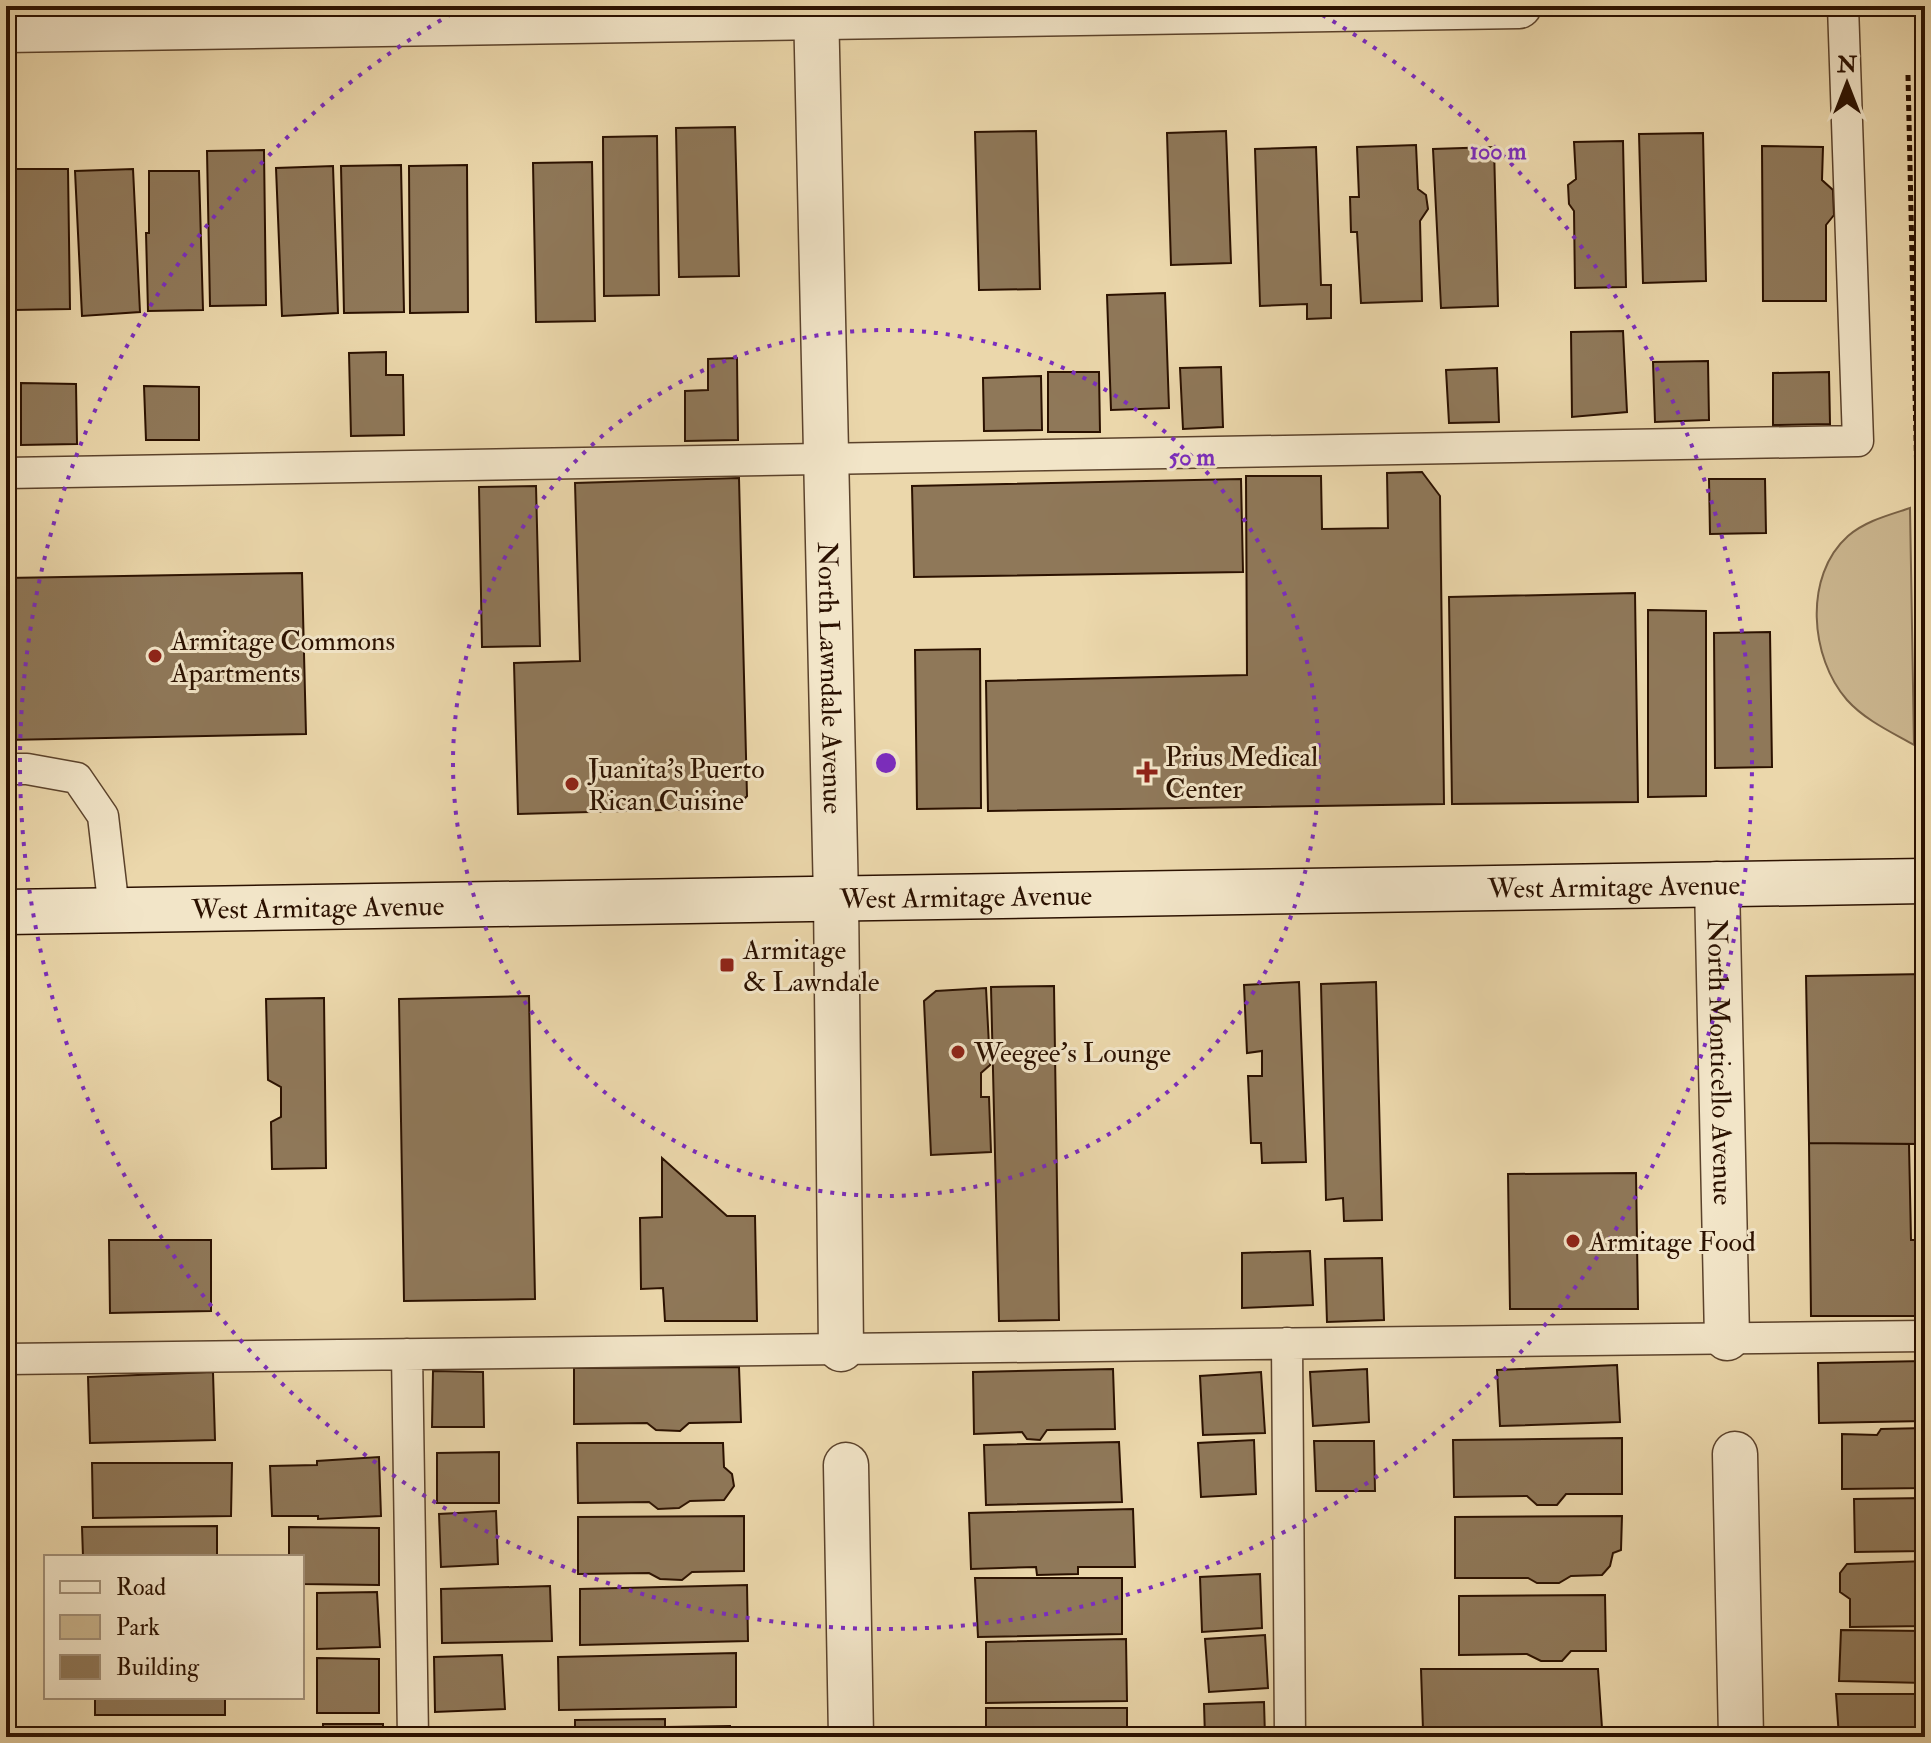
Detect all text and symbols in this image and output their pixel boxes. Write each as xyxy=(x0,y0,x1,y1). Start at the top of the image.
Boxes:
north arrow xyxy=(1807,44,1887,124)
text: N xyxy=(1836,51,1857,79)
text: 100 m xyxy=(1470,136,1527,167)
text: 50 m xyxy=(1169,442,1216,473)
street label: North Lawndale Avenue xyxy=(809,541,850,815)
place label: Armitage Commons Apartments xyxy=(170,624,395,691)
marker: Armitage Commons Apartments xyxy=(146,647,164,665)
place label: Prius Medical Center xyxy=(1165,740,1318,807)
centre of rings xyxy=(872,749,900,777)
place label: Juanita's Puerto Rican Cuisine xyxy=(587,752,765,819)
marker: Prius Medical Center xyxy=(1136,761,1158,783)
marker: Juanita's Puerto Rican Cuisine xyxy=(563,775,581,793)
street label: West Armitage Avenue xyxy=(1486,868,1741,907)
street label: West Armitage Avenue xyxy=(838,878,1093,918)
street label: West Armitage Avenue xyxy=(190,889,445,928)
street label: North Monticello Avenue xyxy=(1699,918,1740,1206)
place label: Armitage & Lawndale xyxy=(742,933,880,1000)
marker: Armitage & Lawndale xyxy=(718,956,736,974)
place label: Weegee's Lounge xyxy=(973,1036,1171,1071)
marker: Weegee's Lounge xyxy=(949,1043,967,1061)
place label: Armitage Food xyxy=(1588,1225,1756,1260)
marker: Armitage Food xyxy=(1564,1232,1582,1250)
legend xyxy=(44,1555,304,1699)
text: Road xyxy=(116,1572,166,1603)
text: Park xyxy=(116,1612,160,1643)
text: Building xyxy=(116,1652,200,1683)

